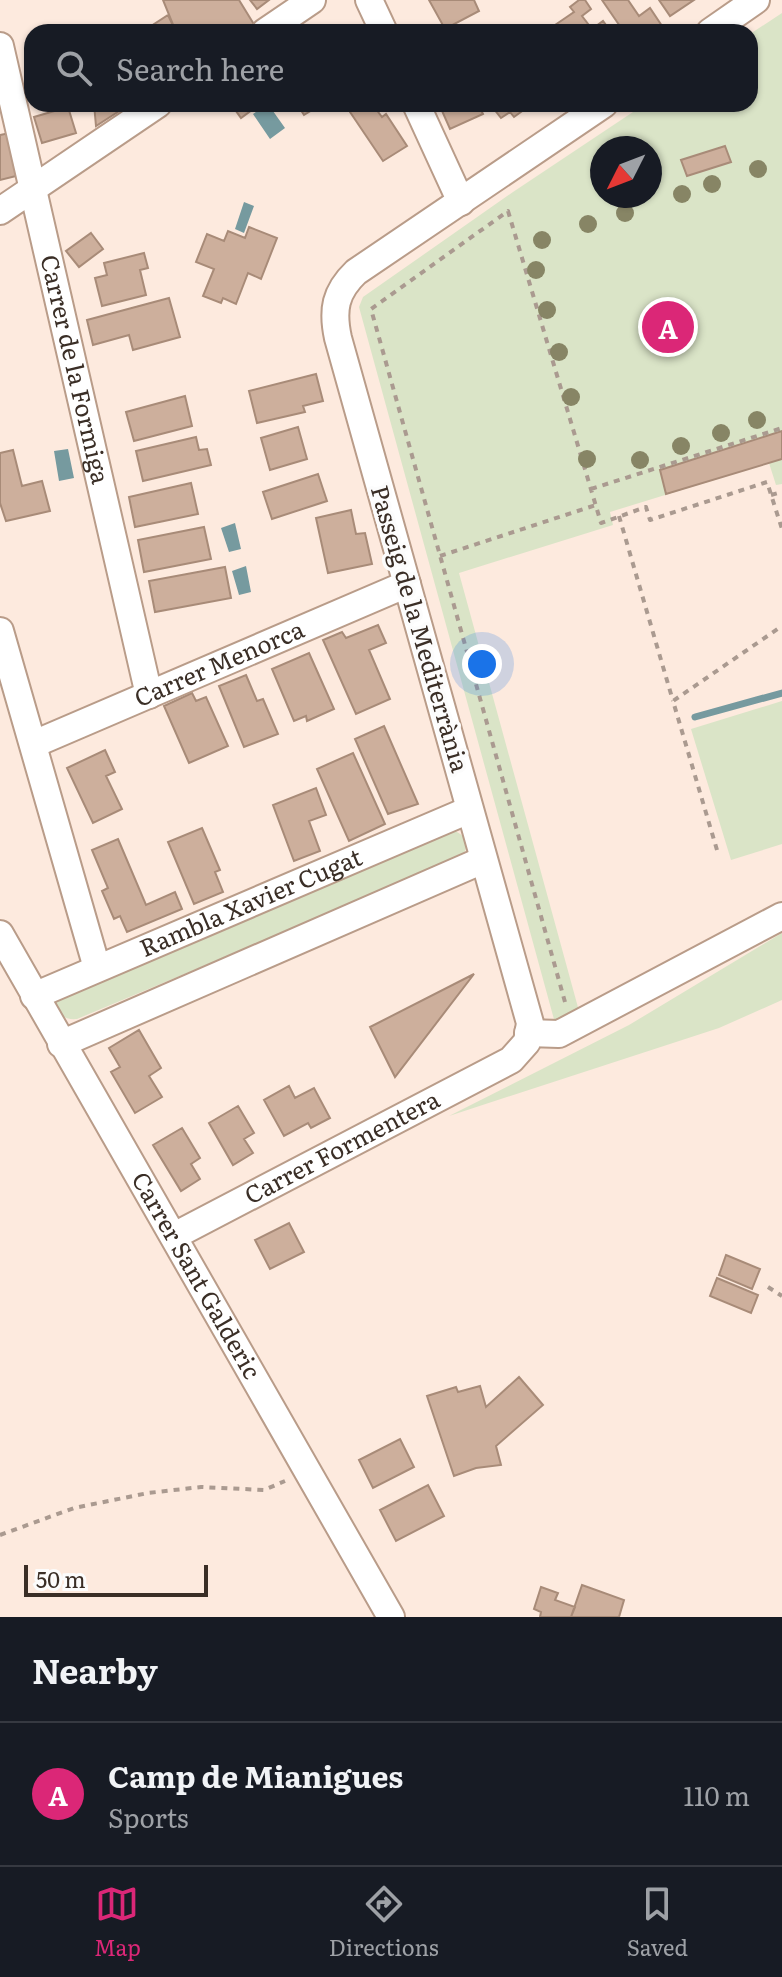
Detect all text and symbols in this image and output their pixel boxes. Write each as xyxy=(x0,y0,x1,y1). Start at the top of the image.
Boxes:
search box xyxy=(24,24,758,112)
icon: search xyxy=(52,46,96,90)
text: Search here xyxy=(116,46,284,90)
north arrow xyxy=(590,136,662,208)
street label: Carrer de la Formiga xyxy=(33,251,120,487)
pin: A xyxy=(642,297,694,357)
street label: Passeig de la Mediterrània xyxy=(364,481,479,776)
street label: Carrer Menorca xyxy=(128,610,309,714)
your location xyxy=(462,644,502,684)
street label: Rambla Xavier Cugat xyxy=(133,838,367,964)
street label: Carrer Formentera xyxy=(238,1080,445,1211)
street label: Carrer Sant Galderic xyxy=(125,1165,271,1385)
scale bar xyxy=(24,1561,208,1597)
text: 50 m xyxy=(36,1562,86,1595)
text: Nearby xyxy=(32,1644,158,1694)
text: Camp de Mianigues xyxy=(108,1753,403,1797)
text: A xyxy=(48,1775,68,1814)
text: 110 m xyxy=(683,1775,750,1814)
text: Sports xyxy=(108,1797,189,1836)
tab: Map xyxy=(94,1882,141,1963)
tab: Directions xyxy=(329,1882,439,1963)
tab: Saved xyxy=(627,1882,688,1963)

